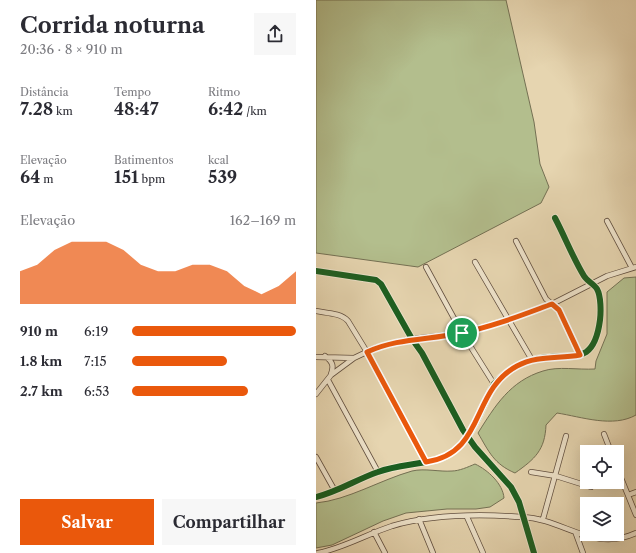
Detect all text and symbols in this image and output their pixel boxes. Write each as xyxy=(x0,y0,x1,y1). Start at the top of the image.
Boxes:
text: Corrida noturna xyxy=(20,12,205,39)
button: share xyxy=(254,13,296,55)
text: 20:36 · 8 × 910 m xyxy=(20,41,123,57)
text: Distância xyxy=(20,85,69,99)
text: Tempo xyxy=(114,85,151,99)
text: Ritmo xyxy=(208,85,240,99)
text: 7.28 xyxy=(20,99,53,119)
text: 48:47 xyxy=(114,99,159,119)
text: 6:42 xyxy=(208,99,243,119)
text: km xyxy=(53,104,73,118)
text: /km xyxy=(243,104,267,118)
text: Elevação xyxy=(20,153,67,167)
text: Batimentos xyxy=(114,153,173,167)
text: kcal xyxy=(208,153,229,167)
text: 64 xyxy=(20,167,40,187)
text: 151 xyxy=(114,167,139,187)
text: 539 xyxy=(208,167,237,187)
text: m xyxy=(40,172,53,186)
text: bpm xyxy=(139,172,165,186)
text: Elevação xyxy=(20,212,75,228)
text: 162–169 m xyxy=(230,212,296,228)
pin xyxy=(445,316,479,350)
icon: arrive xyxy=(451,322,473,344)
text: 910 m xyxy=(20,323,58,339)
text: 6:19 xyxy=(84,323,108,339)
text: 1.8 km xyxy=(20,353,62,369)
text: 7:15 xyxy=(84,353,107,369)
text: 2.7 km xyxy=(20,383,63,399)
text: 6:53 xyxy=(84,383,109,399)
map controls xyxy=(580,445,624,541)
button: locate xyxy=(580,445,624,489)
button: layers xyxy=(580,497,624,541)
button: Salvar xyxy=(20,499,154,545)
button: Compartilhar xyxy=(162,499,296,545)

